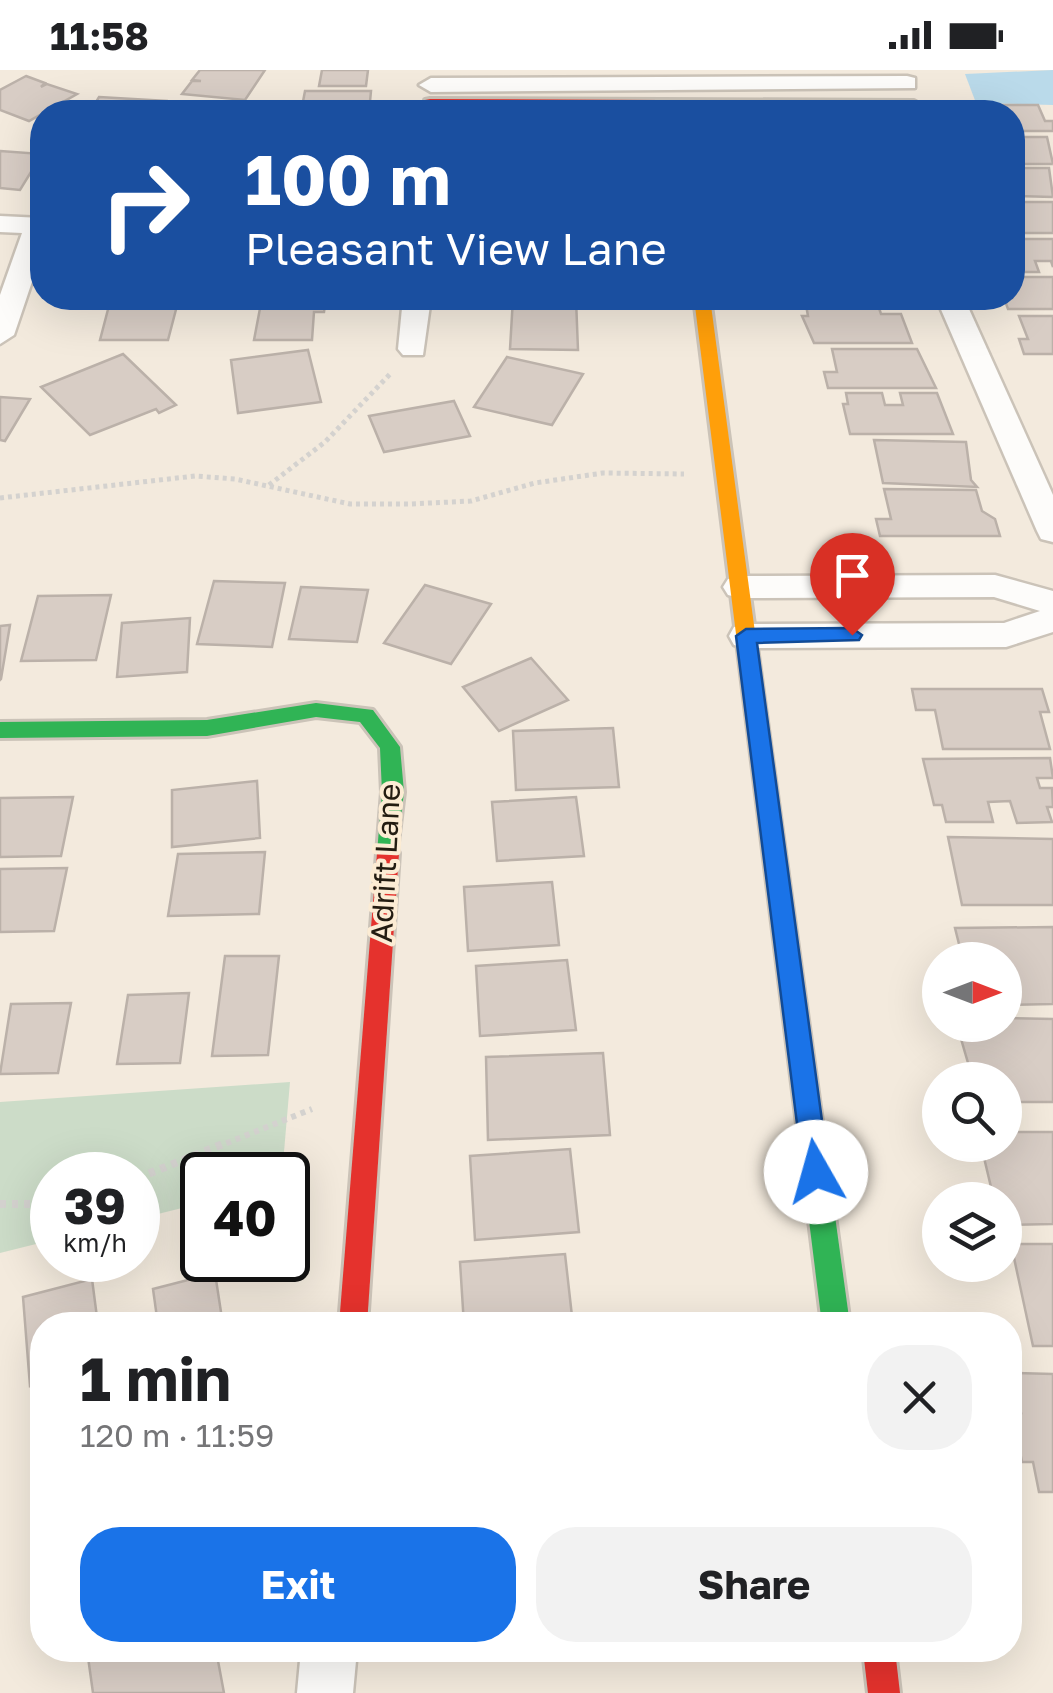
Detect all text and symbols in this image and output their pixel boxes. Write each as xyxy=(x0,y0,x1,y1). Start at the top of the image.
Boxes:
text: 11:58 xyxy=(50,13,149,58)
text: 100 m xyxy=(245,136,451,220)
icon: right xyxy=(80,140,210,270)
text: Pleasant View Lane xyxy=(245,221,667,275)
pin xyxy=(810,533,895,636)
icon: arrive xyxy=(825,548,880,603)
street label: Adrift Lane xyxy=(363,783,407,943)
north arrow xyxy=(922,942,1022,1042)
map controls xyxy=(922,942,1022,1282)
button: search xyxy=(922,1062,1022,1162)
position arrow xyxy=(764,1120,868,1224)
speed limit sign: 40 xyxy=(180,1152,310,1282)
text: 39 xyxy=(64,1175,126,1235)
button: layers xyxy=(922,1182,1022,1282)
text: km/h xyxy=(63,1227,127,1258)
text: 1 min xyxy=(80,1342,231,1414)
button: close xyxy=(867,1345,972,1450)
text: 120 m · 11:59 xyxy=(80,1416,274,1454)
button: Exit xyxy=(80,1527,516,1642)
button: Share xyxy=(536,1527,972,1642)

